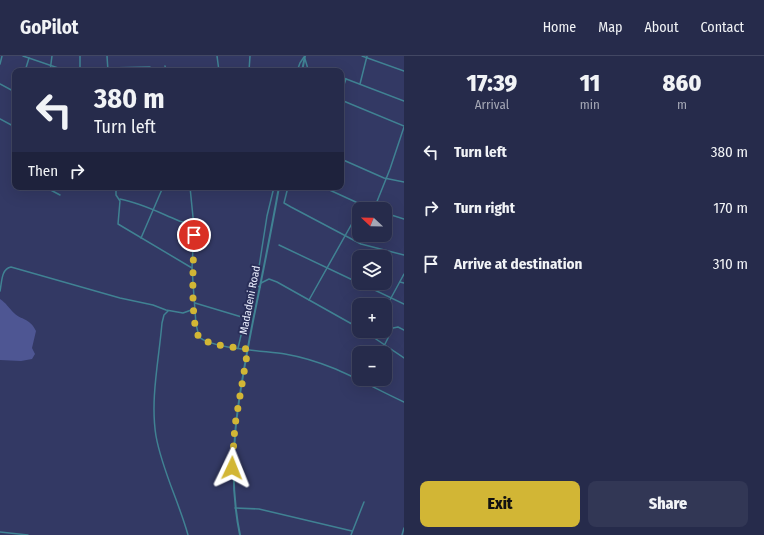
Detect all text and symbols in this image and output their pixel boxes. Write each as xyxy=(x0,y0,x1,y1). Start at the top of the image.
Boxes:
text: GoPilot xyxy=(20,16,79,39)
text: Home xyxy=(543,19,576,36)
text: Map xyxy=(598,19,622,36)
text: About xyxy=(644,19,679,36)
text: Contact xyxy=(701,19,744,36)
text: 17:39 xyxy=(466,69,517,97)
text: 11 xyxy=(580,69,600,97)
text: 860 xyxy=(663,69,702,97)
text: 380 m xyxy=(94,82,165,115)
icon: left xyxy=(28,84,80,136)
text: Arrival xyxy=(475,97,509,112)
text: min xyxy=(580,97,600,112)
text: m xyxy=(677,97,687,112)
text: Turn left xyxy=(94,116,156,138)
icon: left xyxy=(420,141,442,163)
text: Turn left xyxy=(454,143,507,161)
text: 380 m xyxy=(711,143,748,161)
icon: right xyxy=(66,160,88,182)
text: Then xyxy=(28,162,58,180)
icon: right xyxy=(420,197,442,219)
text: Turn right xyxy=(454,199,515,217)
text: 170 m xyxy=(713,199,748,217)
north arrow xyxy=(352,202,392,242)
map controls xyxy=(352,202,392,386)
pin xyxy=(177,218,211,252)
icon: arrive xyxy=(183,224,205,246)
button: layers xyxy=(352,250,392,290)
icon: arrive xyxy=(420,253,442,275)
text: Arrive at destination xyxy=(454,255,582,273)
text: 310 m xyxy=(713,255,748,273)
street label: Madadeni Road xyxy=(237,265,263,335)
button: + xyxy=(352,298,392,338)
button: − xyxy=(352,346,392,386)
position arrow xyxy=(211,447,253,489)
button: Exit xyxy=(420,481,580,527)
button: Share xyxy=(588,481,748,527)

